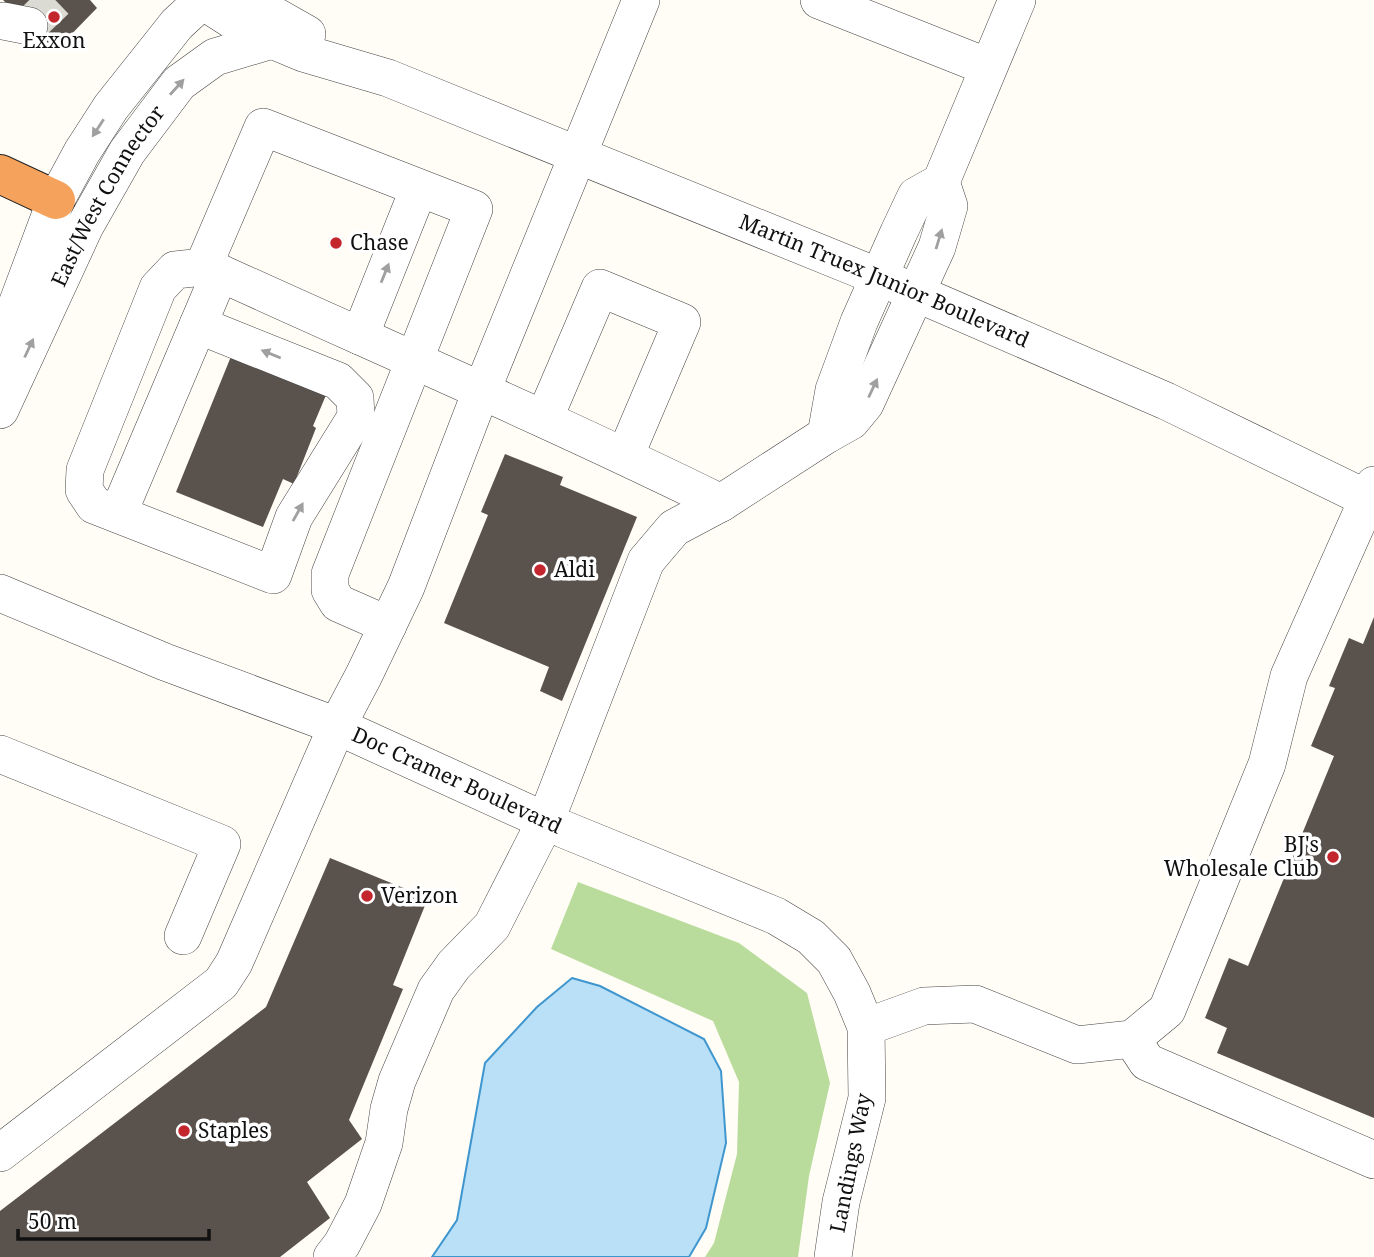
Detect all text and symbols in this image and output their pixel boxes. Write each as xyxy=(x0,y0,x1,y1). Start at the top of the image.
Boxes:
marker: Exxon xyxy=(46,9,62,25)
place label: Exxon xyxy=(22,26,86,54)
one-way arrow xyxy=(169,78,185,96)
street label: East/West Connector xyxy=(44,99,170,291)
one-way arrow xyxy=(91,118,104,137)
street label: Martin Truex Junior Boulevard xyxy=(735,207,1034,353)
place label: Chase xyxy=(350,228,409,256)
one-way arrow xyxy=(935,228,945,249)
marker: Chase xyxy=(328,235,344,251)
one-way arrow xyxy=(379,263,391,283)
one-way arrow xyxy=(24,337,35,358)
one-way arrow xyxy=(260,348,281,359)
one-way arrow xyxy=(867,378,878,398)
one-way arrow xyxy=(292,502,304,521)
place label: Aldi xyxy=(554,555,595,583)
marker: Aldi xyxy=(532,562,548,578)
street label: Doc Cramer Boulevard xyxy=(348,720,567,840)
place label: BJ's Wholesale Club xyxy=(1164,830,1319,882)
marker: BJ's Wholesale Club xyxy=(1325,849,1341,865)
place label: Verizon xyxy=(381,881,458,909)
marker: Verizon xyxy=(359,888,375,904)
street label: Landings Way xyxy=(823,1090,877,1235)
place label: Staples xyxy=(198,1116,269,1144)
marker: Staples xyxy=(176,1123,192,1139)
scale bar xyxy=(18,1198,208,1242)
text: 50 m xyxy=(28,1207,77,1235)

